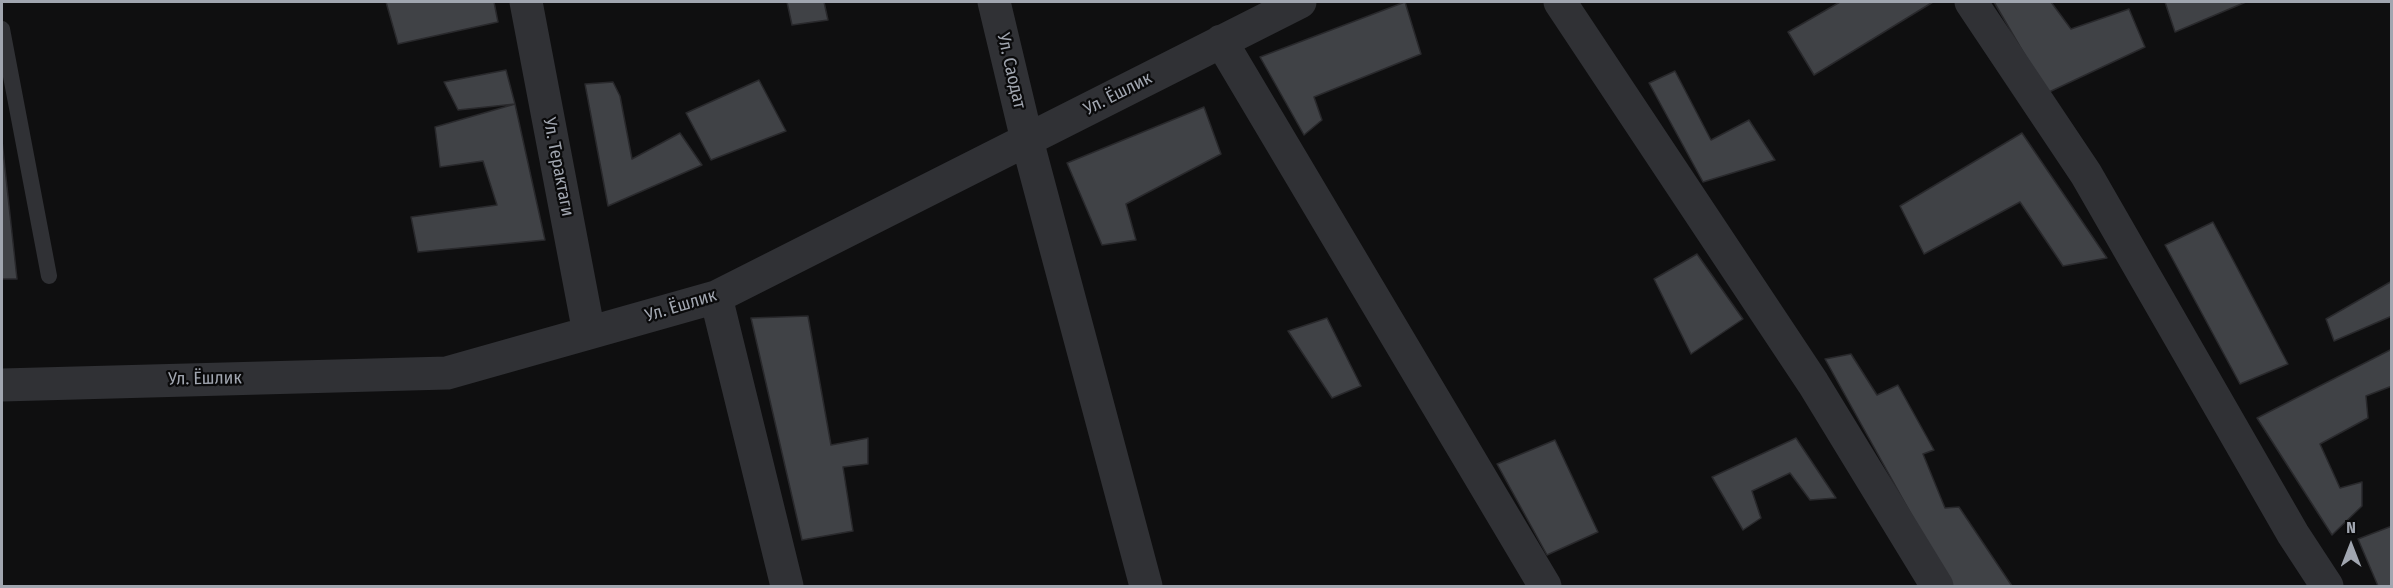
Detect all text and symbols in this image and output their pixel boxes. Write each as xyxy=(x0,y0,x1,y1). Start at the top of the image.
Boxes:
street label: Ул. Саодат xyxy=(992,31,1030,111)
street label: Ул. Ёшлик xyxy=(1080,68,1156,120)
street label: Ул. Терактаги xyxy=(538,116,578,218)
street label: Ул. Ёшлик xyxy=(643,285,719,327)
street label: Ул. Ёшлик xyxy=(168,368,242,390)
north arrow xyxy=(2321,516,2381,576)
text: N xyxy=(2346,518,2356,537)

